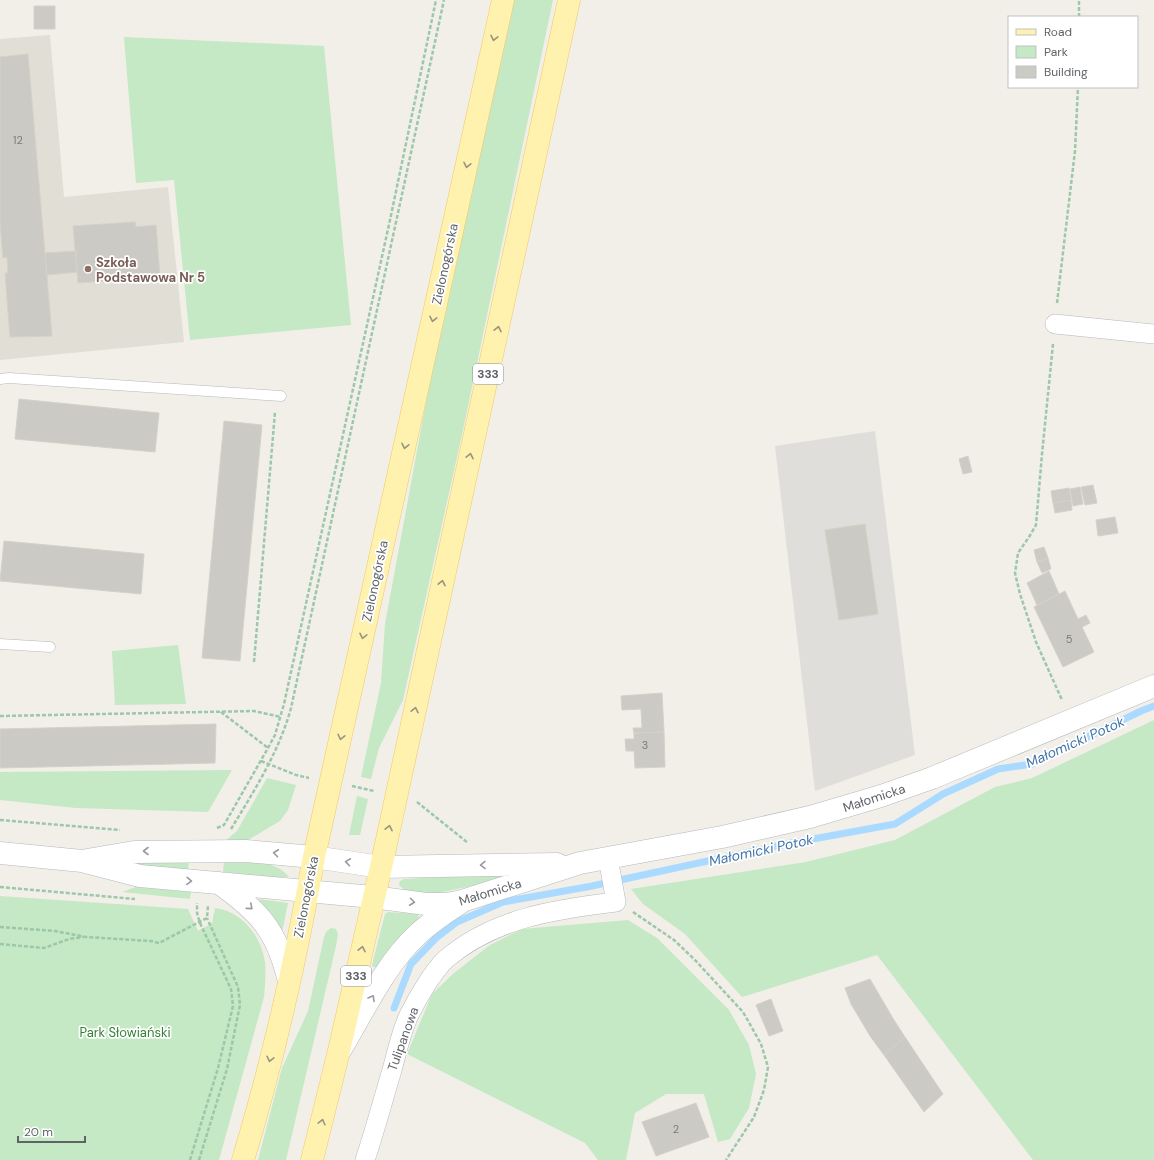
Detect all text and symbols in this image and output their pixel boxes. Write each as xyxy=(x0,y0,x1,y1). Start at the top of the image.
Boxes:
legend xyxy=(1008,16,1138,88)
text: Road xyxy=(1044,24,1072,40)
one-way arrow xyxy=(491,35,499,41)
text: Park xyxy=(1044,44,1068,60)
text: Building xyxy=(1044,64,1088,80)
house number: 12 xyxy=(13,133,23,147)
one-way arrow xyxy=(463,162,471,168)
street label: Zielonogórska xyxy=(428,222,462,306)
place label: Szkoła Podstawowa Nr 5 xyxy=(96,254,205,286)
marker: Szkoła Podstawowa Nr 5 xyxy=(83,264,93,274)
one-way arrow xyxy=(429,316,437,323)
one-way arrow xyxy=(493,326,501,332)
road number: 333 xyxy=(473,364,503,384)
one-way arrow xyxy=(401,443,409,450)
one-way arrow xyxy=(465,453,473,459)
street label: Zielonogórska xyxy=(358,539,392,623)
one-way arrow xyxy=(438,580,446,586)
house number: 5 xyxy=(1066,632,1073,646)
one-way arrow xyxy=(360,633,368,639)
one-way arrow xyxy=(410,707,418,713)
water label: Małomicki Potok xyxy=(1023,712,1128,772)
one-way arrow xyxy=(338,733,346,740)
house number: 3 xyxy=(642,738,648,752)
street label: Małomicka xyxy=(841,780,907,816)
one-way arrow xyxy=(384,825,392,832)
water label: Małomicki Potok xyxy=(707,830,816,870)
one-way arrow xyxy=(143,847,149,856)
one-way arrow xyxy=(273,849,279,858)
street label: Zielonogórska xyxy=(290,855,322,939)
one-way arrow xyxy=(345,858,351,867)
one-way arrow xyxy=(480,861,486,869)
street label: Małomicka xyxy=(457,874,523,910)
one-way arrow xyxy=(186,876,192,885)
one-way arrow xyxy=(409,897,415,906)
one-way arrow xyxy=(245,902,253,909)
one-way arrow xyxy=(357,946,365,952)
road number: 333 xyxy=(341,966,371,986)
one-way arrow xyxy=(367,995,374,1002)
street label: Tulipanowa xyxy=(384,1005,422,1073)
park label: Park Słowiański xyxy=(79,1024,171,1041)
one-way arrow xyxy=(267,1056,275,1063)
scale bar xyxy=(18,1118,85,1144)
one-way arrow xyxy=(317,1119,325,1125)
house number: 2 xyxy=(673,1122,679,1136)
text: 20 m xyxy=(24,1124,53,1140)

